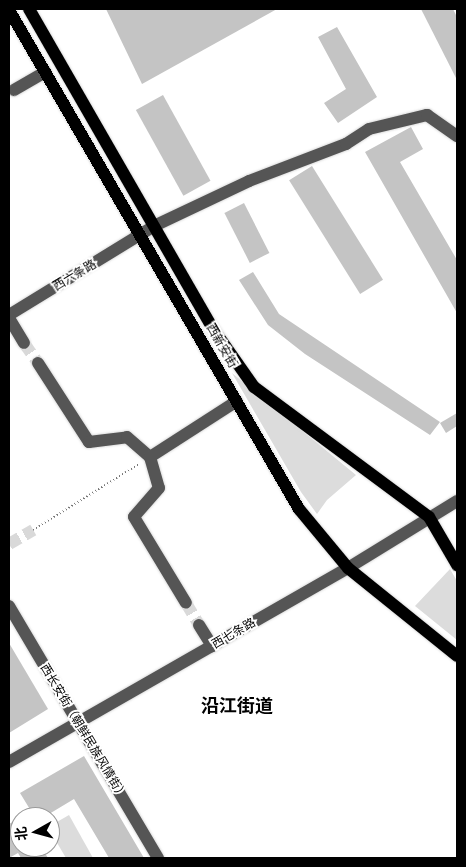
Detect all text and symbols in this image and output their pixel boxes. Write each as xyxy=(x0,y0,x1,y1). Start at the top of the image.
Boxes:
street label: 西六条路 xyxy=(51,257,99,295)
street label: 西新安街 xyxy=(203,322,239,370)
street label: 西七条路 xyxy=(210,616,258,652)
street label: 西长安街（朝鲜民族风情街） xyxy=(37,661,129,803)
district label: 沿江街道 xyxy=(201,695,273,717)
north arrow xyxy=(10,807,60,857)
text: 北 xyxy=(12,826,30,842)

